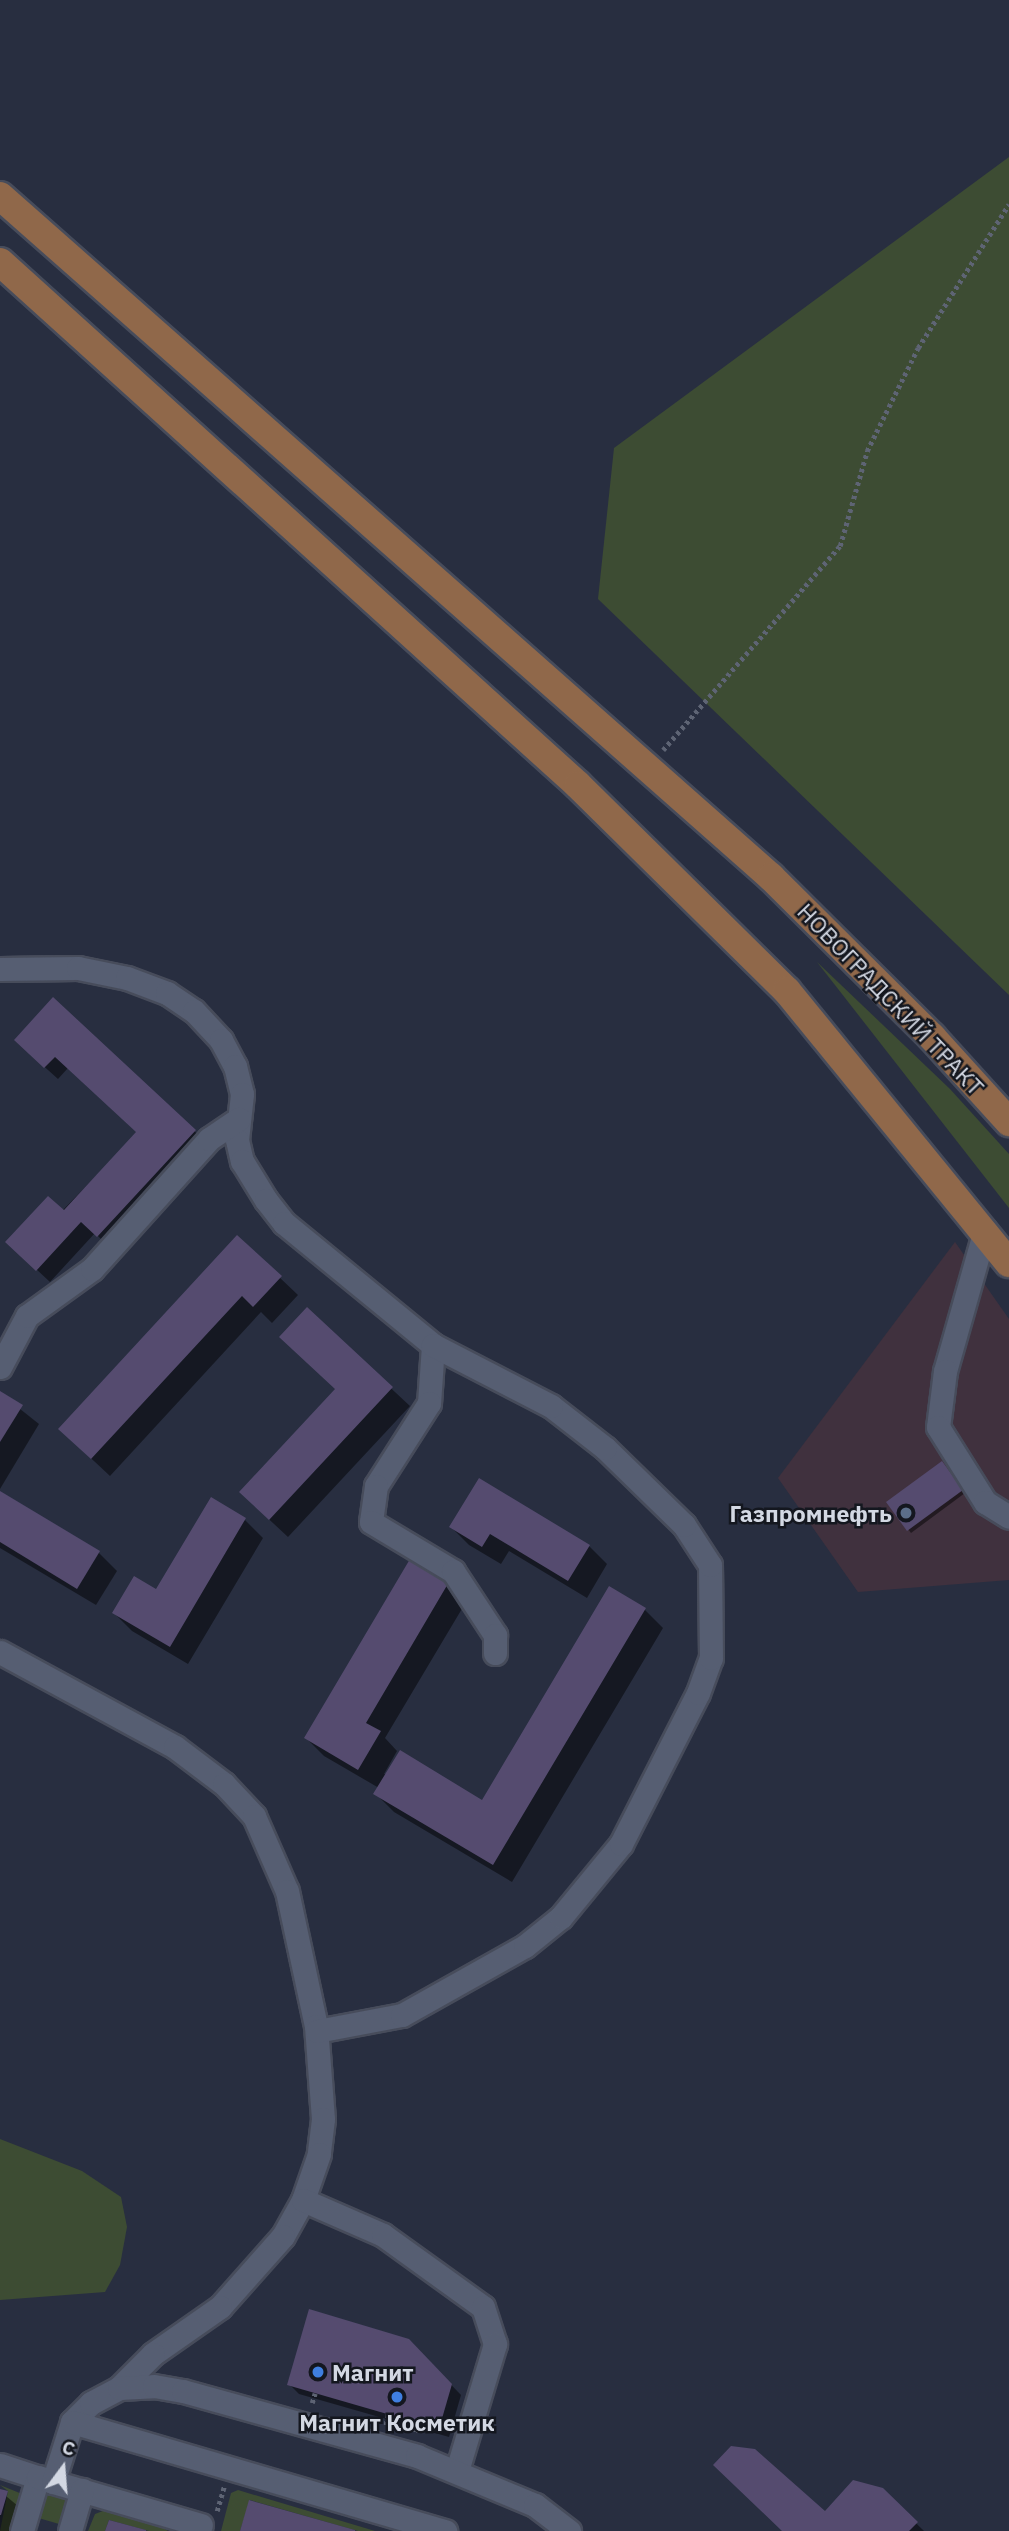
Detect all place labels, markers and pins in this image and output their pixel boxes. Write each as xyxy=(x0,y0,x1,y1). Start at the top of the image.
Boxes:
place label: Газпромнефть xyxy=(729,1499,892,1527)
marker: Газпромнефть xyxy=(898,1505,914,1521)
place label: Магнит xyxy=(332,2358,414,2386)
marker: Магнит xyxy=(310,2364,326,2380)
marker: Магнит Косметик xyxy=(389,2389,405,2405)
place label: Магнит Косметик xyxy=(299,2408,495,2436)

